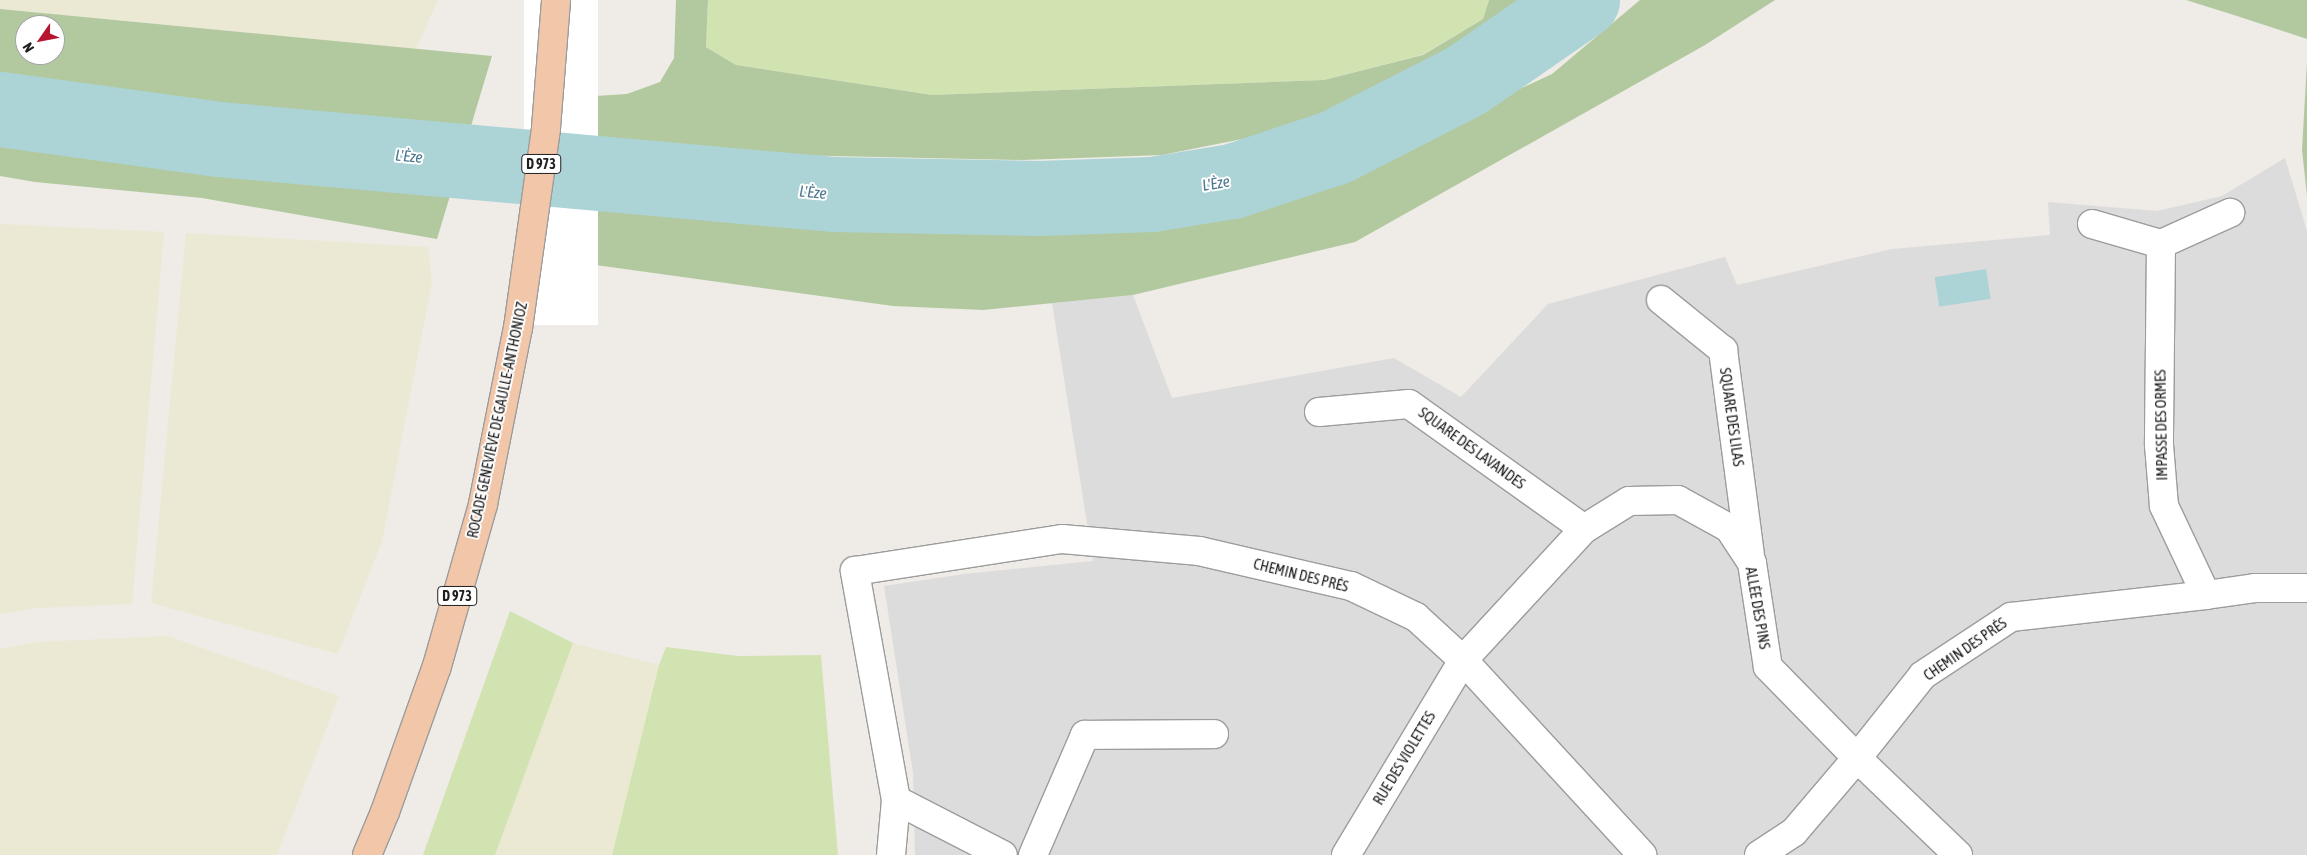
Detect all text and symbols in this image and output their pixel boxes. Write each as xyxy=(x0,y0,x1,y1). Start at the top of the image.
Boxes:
north arrow xyxy=(15,15,65,65)
text: N xyxy=(19,40,37,55)
water label: L'Èze xyxy=(394,145,424,167)
road number: D 973 xyxy=(521,152,561,175)
water label: L'Èze xyxy=(1201,171,1231,195)
water label: L'Èze xyxy=(798,181,828,203)
street label: ROCADE GENEVIÈVE DE GAULLE-ANTHONIOZ xyxy=(463,300,531,540)
street label: SQUARE DES LILAS xyxy=(1716,367,1748,467)
street label: IMPASSE DES ORMES xyxy=(2151,369,2171,481)
street label: SQUARE DES LAVANDES xyxy=(1415,403,1529,493)
street label: CHEMIN DES PRÉS xyxy=(1252,554,1350,596)
street label: ALLÉE DES PINS xyxy=(1742,565,1774,651)
road number: D 973 xyxy=(437,584,477,608)
street label: CHEMIN DES PRÉS xyxy=(1920,614,2010,684)
street label: RUE DES VIOLETTES xyxy=(1369,708,1439,808)

